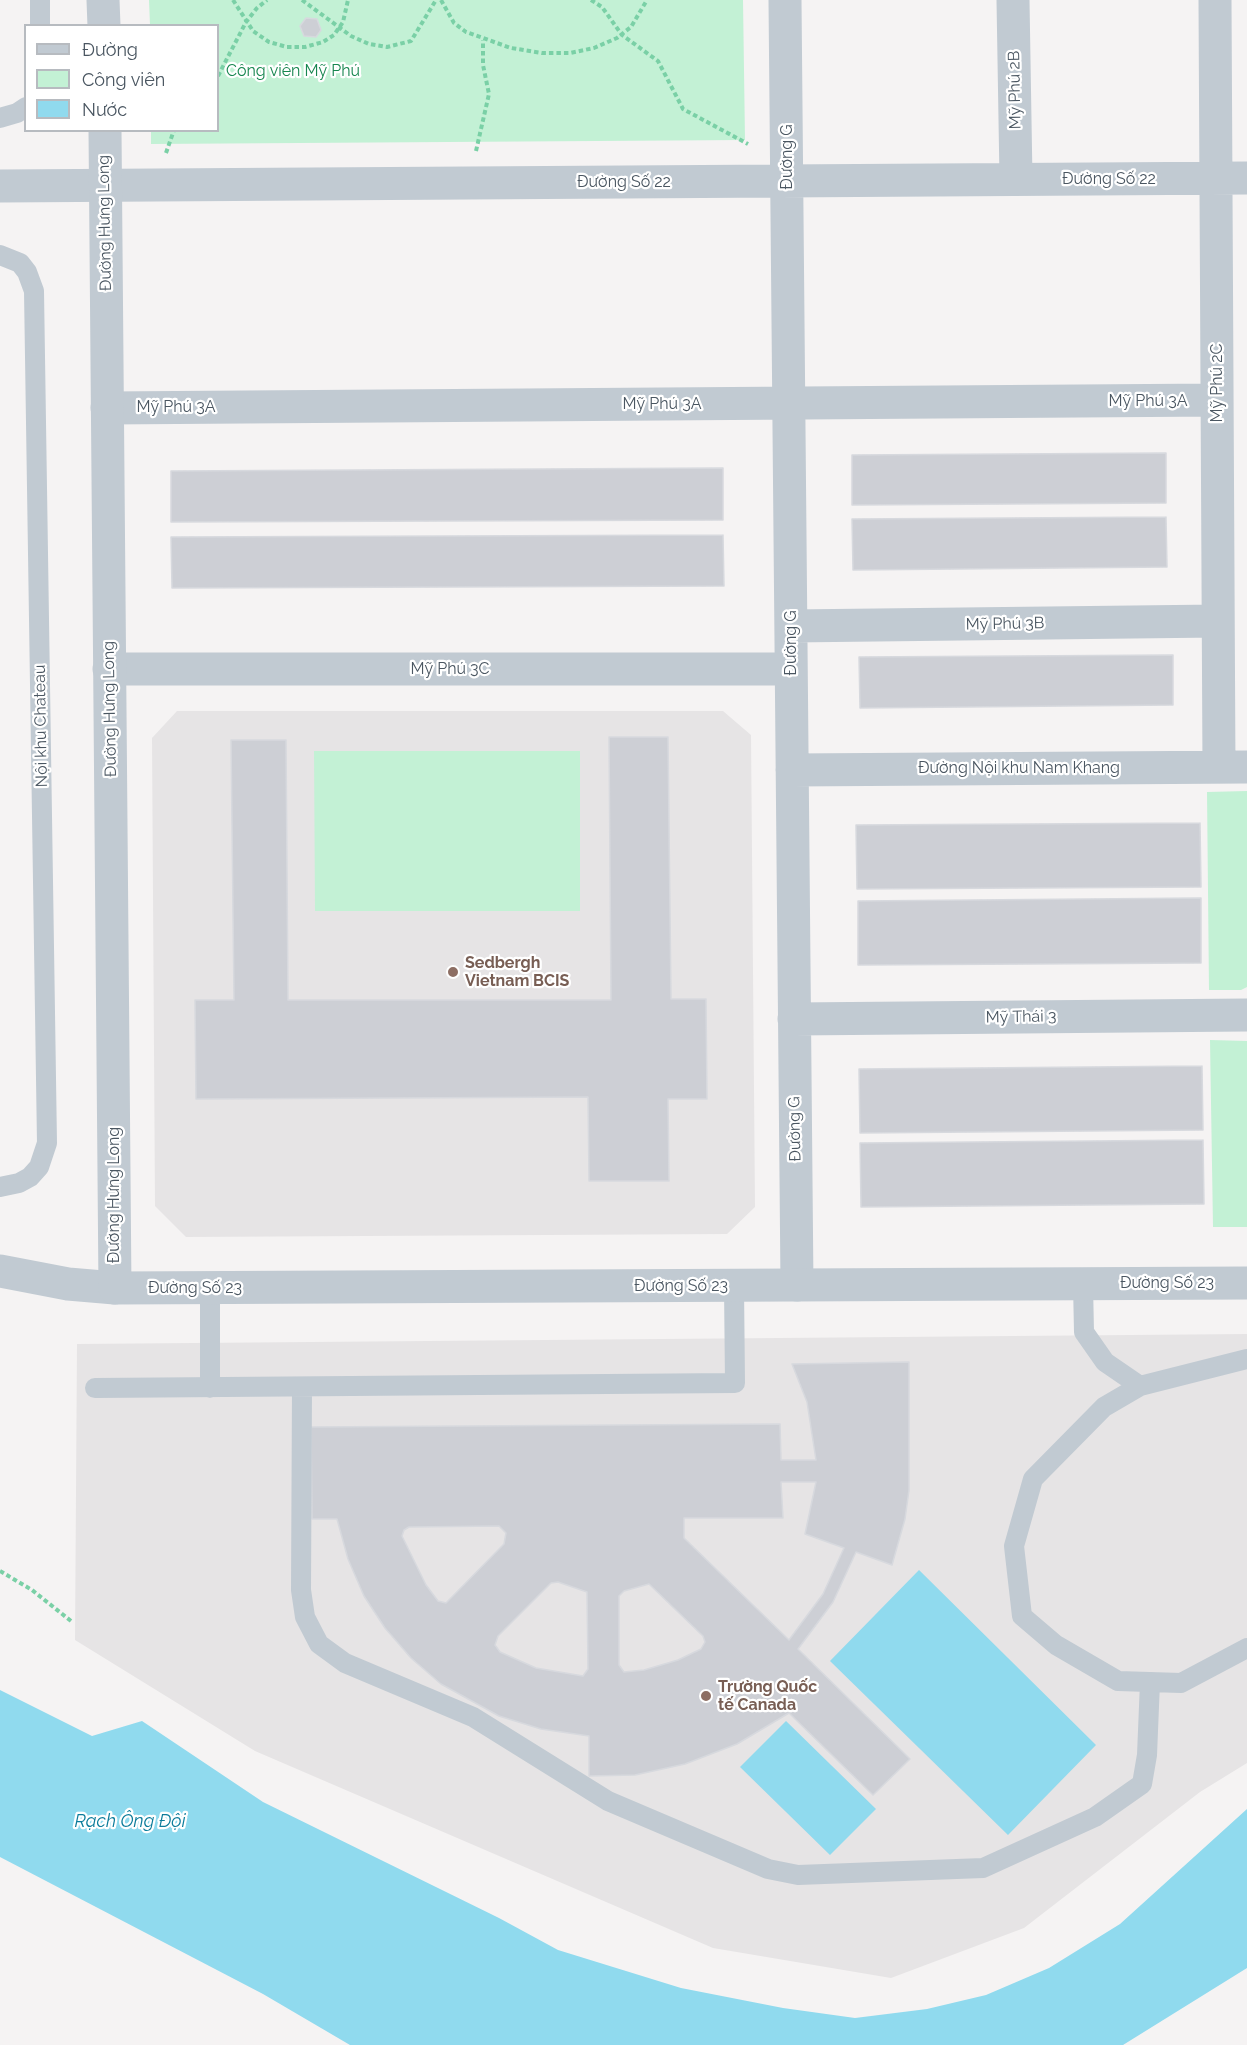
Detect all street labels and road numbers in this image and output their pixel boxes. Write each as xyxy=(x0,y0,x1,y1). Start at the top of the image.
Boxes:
street label: Mỹ Phú 2B xyxy=(1005,51,1025,129)
street label: Đường G xyxy=(777,124,797,190)
street label: Đường Hưng Long xyxy=(94,155,116,291)
street label: Đường Số 22 xyxy=(1062,169,1156,189)
street label: Đường Số 22 xyxy=(577,172,671,192)
street label: Mỹ Phú 2C xyxy=(1207,344,1227,422)
street label: Mỹ Phú 3A xyxy=(1108,391,1188,411)
street label: Mỹ Phú 3A xyxy=(622,394,702,414)
street label: Mỹ Phú 3A xyxy=(136,397,216,417)
street label: Đường G xyxy=(781,610,801,676)
street label: Mỹ Phú 3B xyxy=(965,614,1045,634)
street label: Đường Hưng Long xyxy=(99,641,121,777)
street label: Mỹ Phú 3C xyxy=(410,659,490,679)
street label: Nội khu Chateau xyxy=(30,665,52,787)
street label: Đường Nội khu Nam Khang xyxy=(918,758,1120,778)
street label: Mỹ Thái 3 xyxy=(985,1007,1057,1027)
street label: Đường G xyxy=(785,1096,805,1162)
street label: Đường Hưng Long xyxy=(104,1127,124,1263)
street label: Đường Số 23 xyxy=(1120,1273,1214,1293)
street label: Đường Số 23 xyxy=(634,1276,728,1296)
street label: Đường Số 23 xyxy=(148,1278,242,1298)

